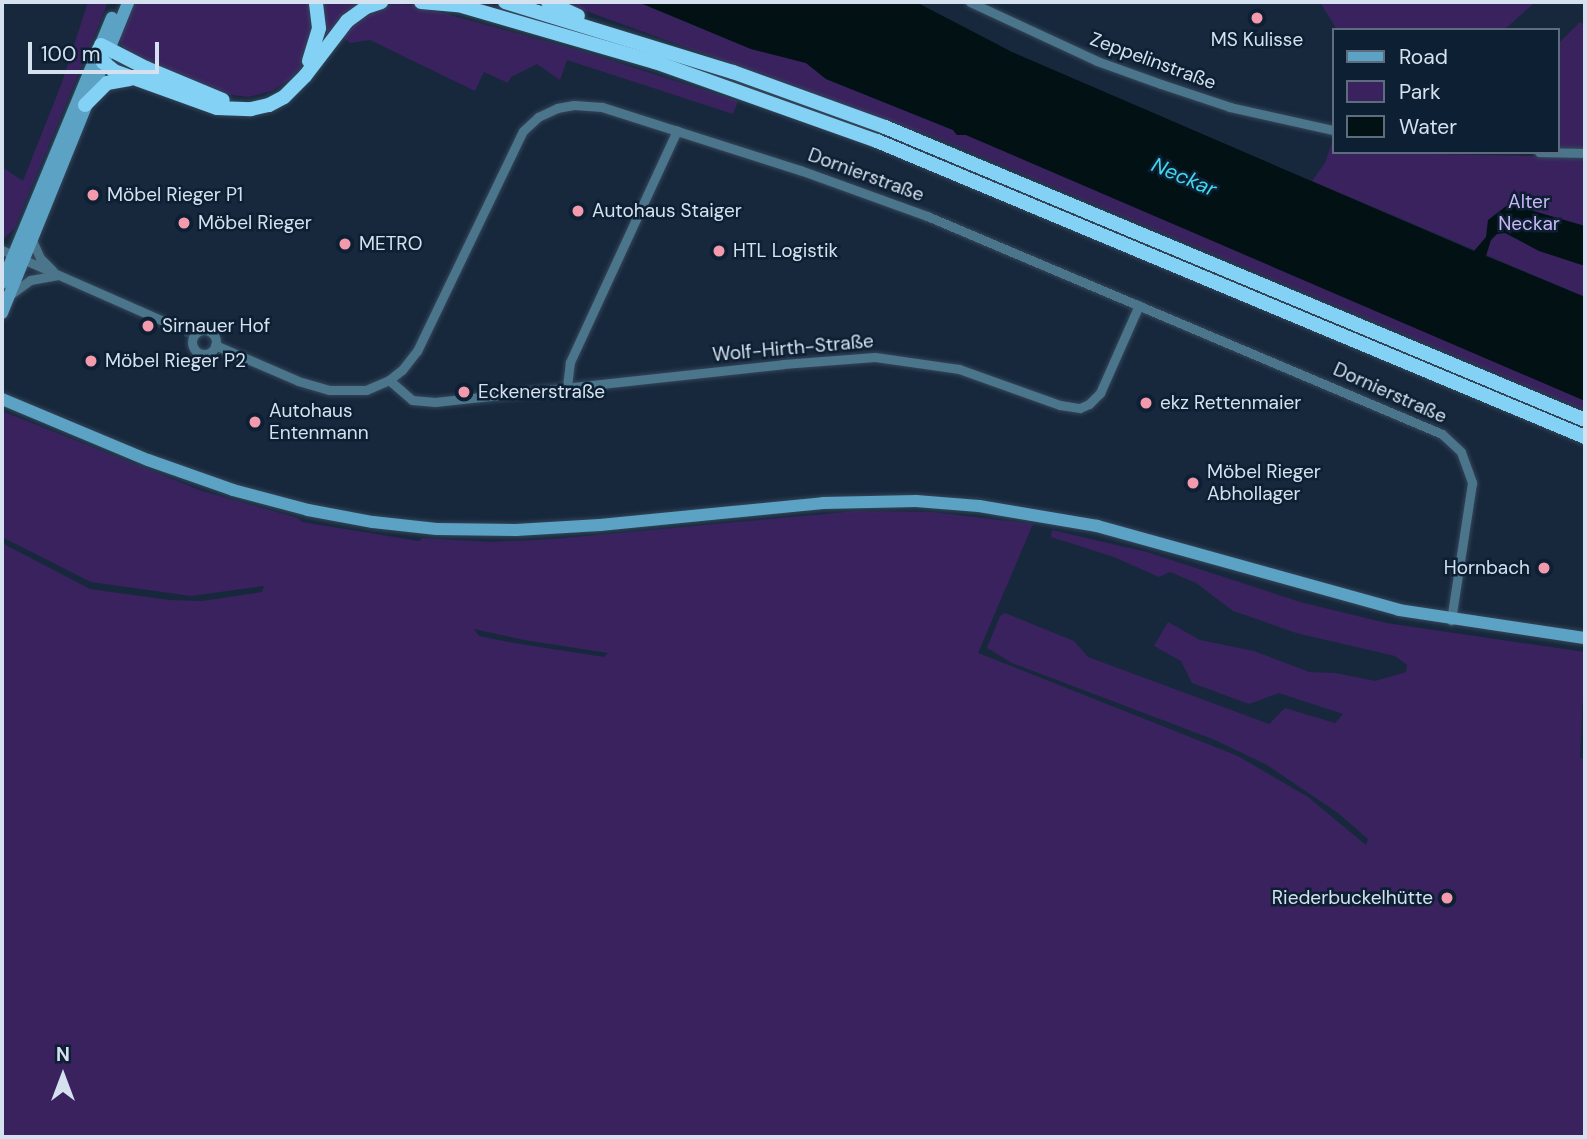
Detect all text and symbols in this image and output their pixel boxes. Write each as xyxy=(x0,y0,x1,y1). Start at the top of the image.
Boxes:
marker: MS Kulisse xyxy=(1249,10,1265,26)
scale bar xyxy=(32,28,163,72)
street label: Zeppelinstraße xyxy=(1087,28,1219,94)
legend xyxy=(1332,28,1559,154)
place label: MS Kulisse xyxy=(1211,29,1303,51)
text: 100 m xyxy=(41,40,101,68)
text: Road xyxy=(1399,43,1448,71)
text: Park xyxy=(1399,78,1440,106)
text: Water xyxy=(1399,113,1457,141)
street label: Dornierstraße xyxy=(805,143,927,207)
water label: Neckar xyxy=(1148,152,1220,202)
place label: Möbel Rieger P1 xyxy=(107,184,243,206)
marker: Möbel Rieger P1 xyxy=(85,187,101,203)
park label: Alter Neckar xyxy=(1498,191,1560,235)
place label: Autohaus Staiger xyxy=(592,200,742,222)
marker: Autohaus Staiger xyxy=(570,203,586,219)
place label: Möbel Rieger xyxy=(198,212,312,234)
marker: Möbel Rieger xyxy=(176,215,192,231)
place label: METRO xyxy=(359,233,422,255)
marker: METRO xyxy=(337,236,353,252)
place label: HTL Logistik xyxy=(733,240,838,262)
marker: HTL Logistik xyxy=(711,243,727,259)
place label: Sirnauer Hof xyxy=(162,315,270,337)
marker: Sirnauer Hof xyxy=(140,318,156,334)
street label: Wolf-Hirth-Straße xyxy=(711,330,875,366)
place label: Möbel Rieger P2 xyxy=(105,350,246,372)
marker: Möbel Rieger P2 xyxy=(83,353,99,369)
street label: Dornierstraße xyxy=(1330,358,1450,428)
place label: Eckenerstraße xyxy=(478,381,605,403)
marker: Eckenerstraße xyxy=(456,384,472,400)
place label: ekz Rettenmaier xyxy=(1160,392,1301,414)
marker: ekz Rettenmaier xyxy=(1138,395,1154,411)
place label: Autohaus Entenmann xyxy=(269,400,369,444)
marker: Autohaus Entenmann xyxy=(247,414,263,430)
place label: Möbel Rieger Abhollager xyxy=(1207,461,1321,505)
marker: Möbel Rieger Abhollager xyxy=(1185,475,1201,491)
place label: Hornbach xyxy=(1444,557,1530,579)
marker: Hornbach xyxy=(1536,560,1552,576)
place label: Riederbuckelhütte xyxy=(1272,887,1433,909)
marker: Riederbuckelhütte xyxy=(1439,890,1455,906)
north arrow xyxy=(28,1041,98,1111)
text: N xyxy=(56,1042,70,1067)

